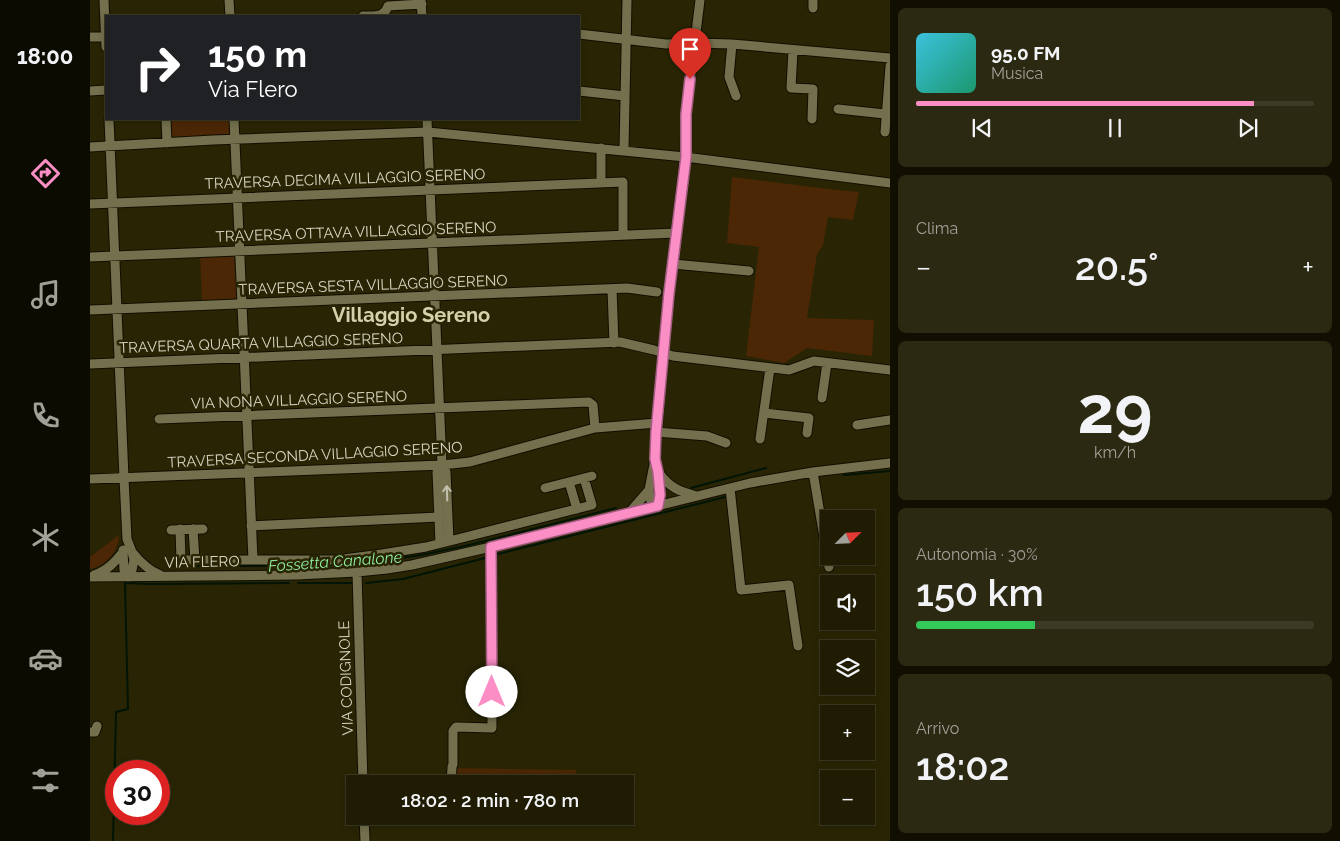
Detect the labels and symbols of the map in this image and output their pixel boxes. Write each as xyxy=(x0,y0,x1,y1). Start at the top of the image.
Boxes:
pin xyxy=(669,28,711,79)
street label: TRAVERSA DECIMA VILLAGGIO SERENO xyxy=(204,165,486,193)
street label: TRAVERSA OTTAVA VILLAGGIO SERENO xyxy=(215,218,497,246)
street label: TRAVERSA SESTA VILLAGGIO SERENO xyxy=(238,271,508,299)
district label: Villaggio Sereno xyxy=(332,303,490,327)
street label: TRAVERSA QUARTA VILLAGGIO SERENO xyxy=(119,329,403,357)
street label: VIA NONA VILLAGGIO SERENO xyxy=(191,387,407,413)
street label: TRAVERSA SECONDA VILLAGGIO SERENO xyxy=(167,438,463,472)
one-way arrow xyxy=(442,485,452,501)
north arrow xyxy=(820,510,875,565)
water label: Fossetta Canalone xyxy=(267,547,403,576)
street label: VIA FLERO xyxy=(164,552,240,572)
street label: VIA CODIGNOLE xyxy=(335,620,357,736)
position arrow xyxy=(465,665,517,717)
speed limit sign: 30 xyxy=(105,760,170,825)

